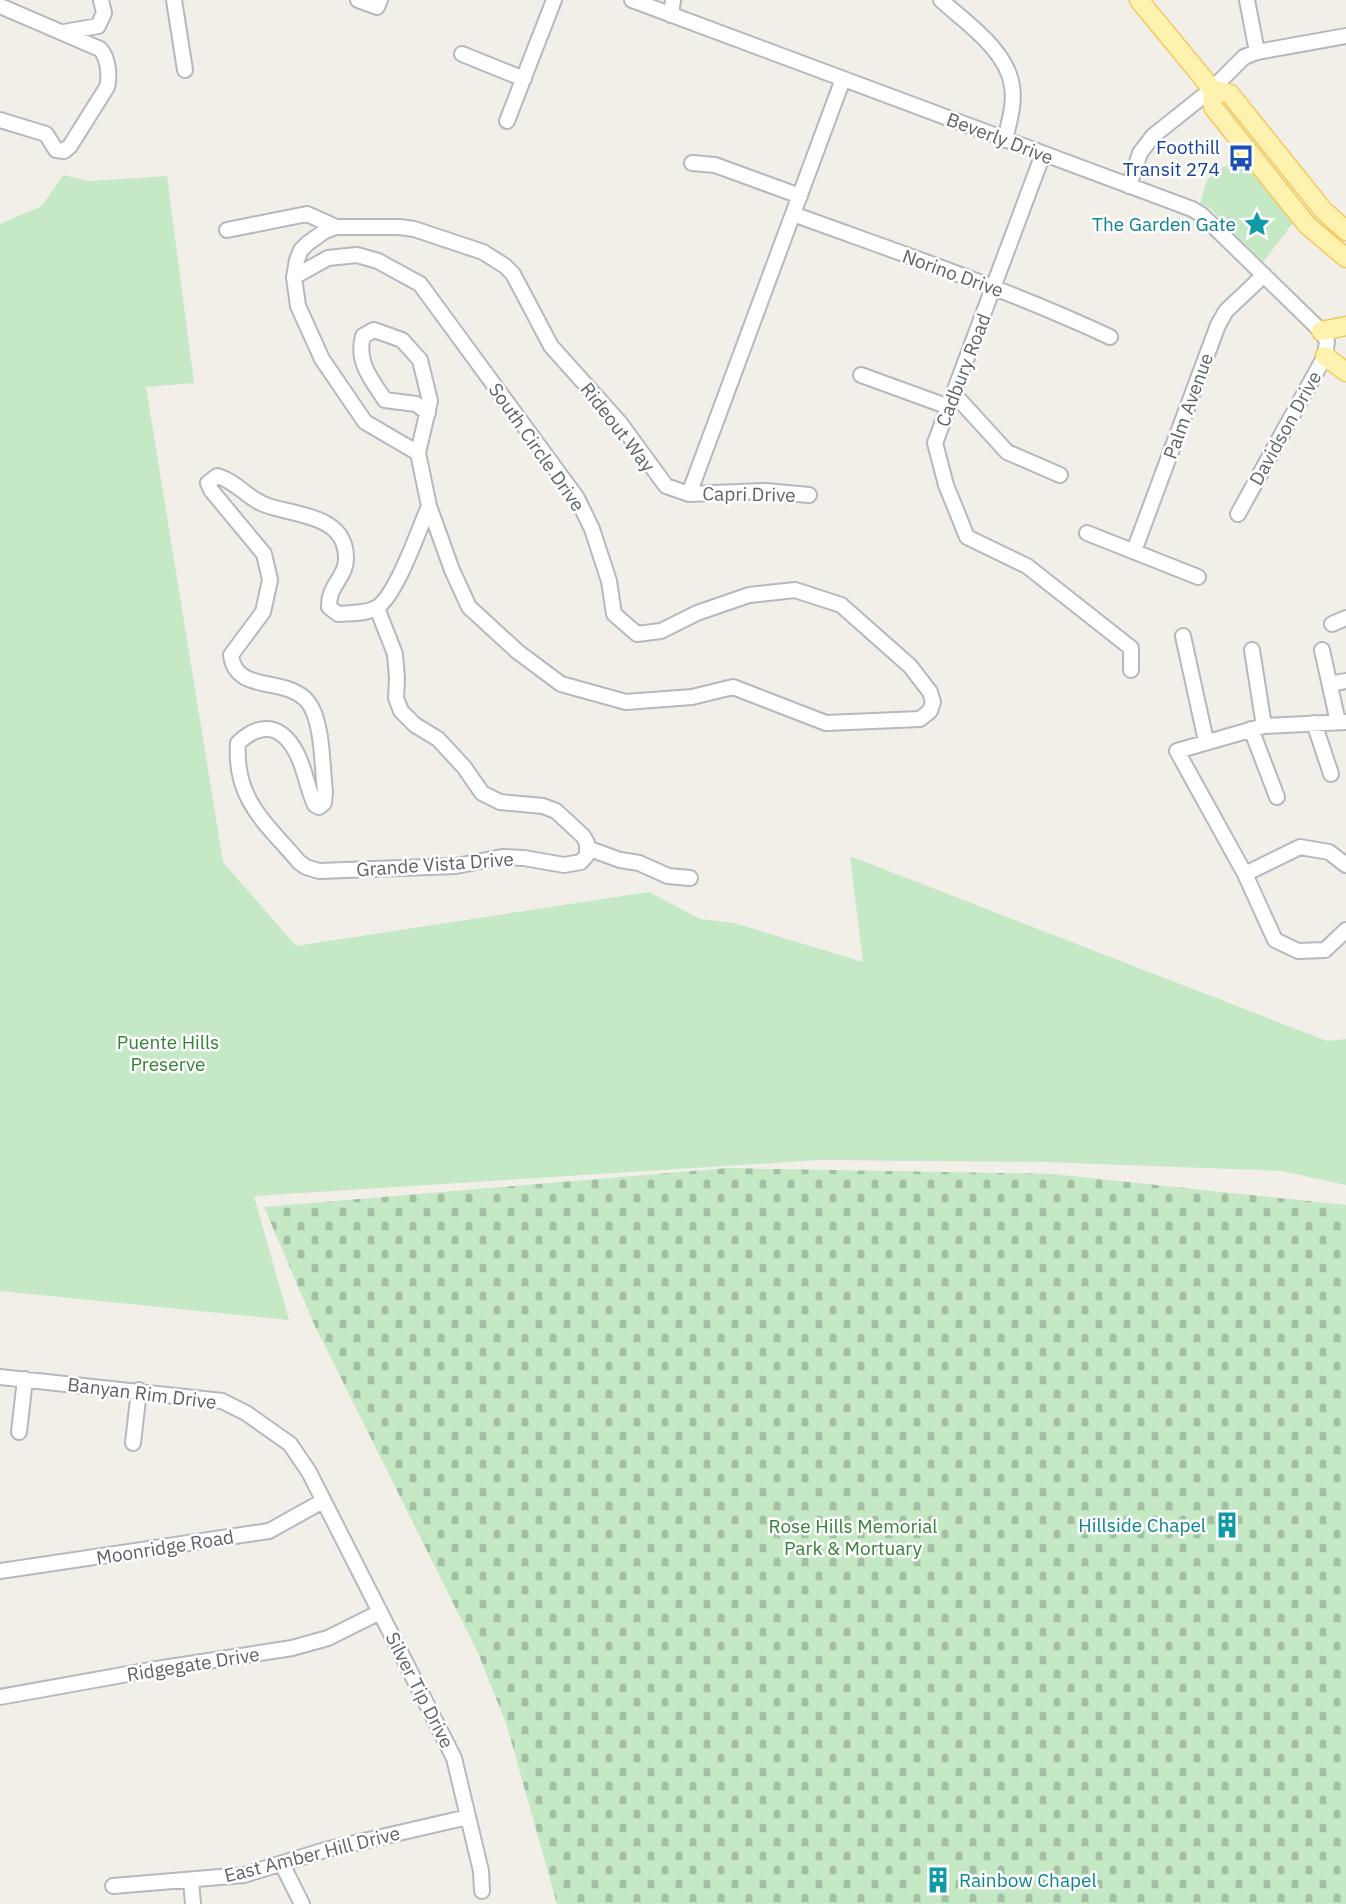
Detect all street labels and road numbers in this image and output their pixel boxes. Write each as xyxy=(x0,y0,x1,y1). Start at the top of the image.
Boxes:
street label: Beverly Drive xyxy=(943,107,1057,169)
street label: Norino Drive xyxy=(899,244,1007,302)
street label: Cadbury Road xyxy=(930,310,996,430)
street label: Palm Avenue xyxy=(1158,350,1218,462)
street label: Davidson Drive xyxy=(1244,367,1326,489)
street label: Rideout Way xyxy=(576,377,661,477)
street label: South Circle Drive xyxy=(484,378,590,516)
street label: Capri Drive xyxy=(702,481,796,507)
street label: Grande Vista Drive xyxy=(355,847,515,881)
street label: Banyan Rim Drive xyxy=(66,1372,218,1414)
street label: Moonridge Road xyxy=(95,1524,235,1570)
street label: Silver Tip Drive xyxy=(380,1628,460,1752)
street label: Ridgegate Drive xyxy=(125,1642,261,1686)
street label: East Amber Hill Drive xyxy=(222,1821,402,1887)

